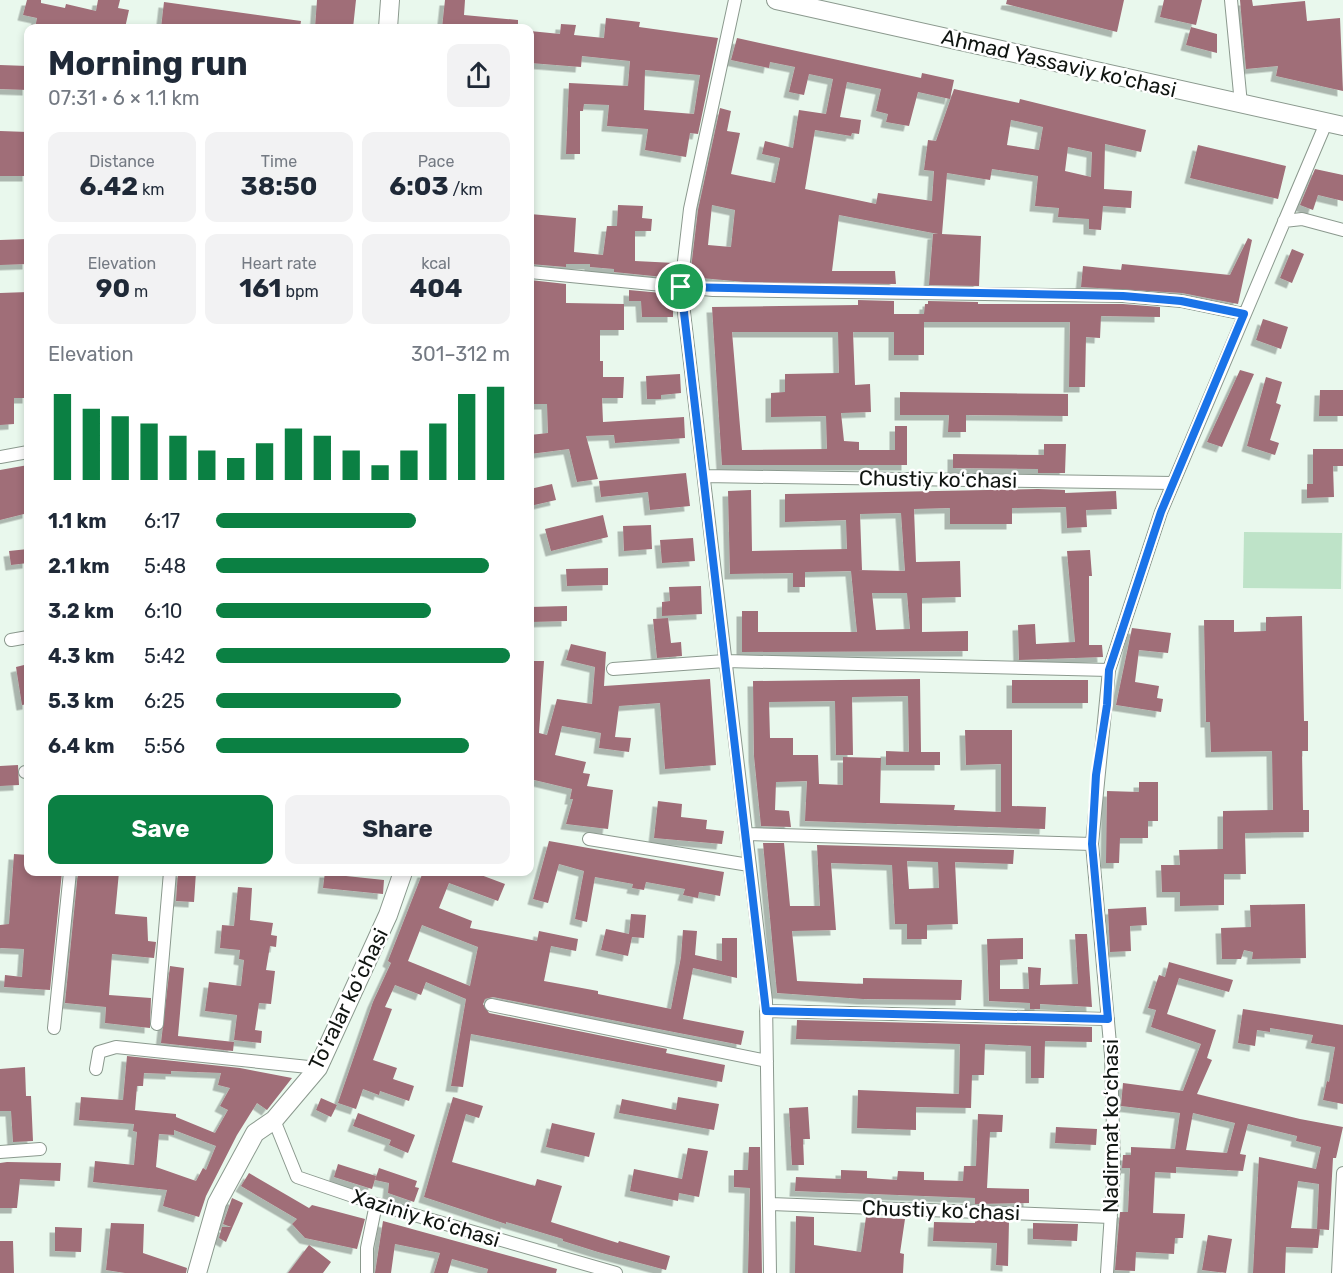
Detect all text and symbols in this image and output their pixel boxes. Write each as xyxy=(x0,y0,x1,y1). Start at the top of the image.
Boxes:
street label: Ahmad Yassaviy ko'chasi xyxy=(939,24,1179,102)
text: Morning run xyxy=(48,44,248,83)
button: share xyxy=(447,44,510,107)
text: 07:31 · 6 × 1.1 km xyxy=(48,86,200,110)
text: Distance xyxy=(89,152,155,171)
text: Time xyxy=(261,152,297,171)
text: Pace xyxy=(418,152,454,171)
text: 6.42 xyxy=(79,171,138,202)
text: 38:50 xyxy=(241,171,317,202)
text: 6:03 xyxy=(389,171,449,202)
text: km xyxy=(138,180,165,199)
text: /km xyxy=(449,180,483,199)
text: Elevation xyxy=(88,254,156,273)
text: Heart rate xyxy=(241,254,317,273)
text: kcal xyxy=(421,254,451,273)
pin xyxy=(655,261,706,312)
icon: arrive xyxy=(664,270,697,303)
text: 90 xyxy=(96,273,130,304)
text: 161 xyxy=(239,273,282,304)
text: 404 xyxy=(409,273,463,304)
text: m xyxy=(130,282,148,301)
text: bpm xyxy=(282,282,319,301)
text: Elevation xyxy=(48,342,134,366)
text: 301–312 m xyxy=(411,342,510,366)
street label: Chustiy koʻchasi xyxy=(859,465,1017,493)
text: 1.1 km xyxy=(48,509,107,533)
text: 6:17 xyxy=(144,509,180,533)
text: 2.1 km xyxy=(48,554,110,578)
text: 5:48 xyxy=(144,554,186,578)
text: 3.2 km xyxy=(48,599,114,623)
text: 6:10 xyxy=(144,599,182,623)
text: 4.3 km xyxy=(48,644,115,668)
text: 5:42 xyxy=(144,644,185,668)
text: 5.3 km xyxy=(48,689,114,713)
text: 6:25 xyxy=(144,689,185,713)
text: 6.4 km xyxy=(48,734,115,758)
text: 5:56 xyxy=(144,734,185,758)
button: Save xyxy=(48,795,273,864)
button: Share xyxy=(285,795,510,864)
street label: Toʻralar koʻchasi xyxy=(303,924,393,1074)
street label: Nadirmat koʻchasi xyxy=(1098,1039,1123,1213)
street label: Xaziniy koʻchasi xyxy=(349,1184,503,1252)
street label: Chustiy koʻchasi xyxy=(861,1195,1021,1225)

